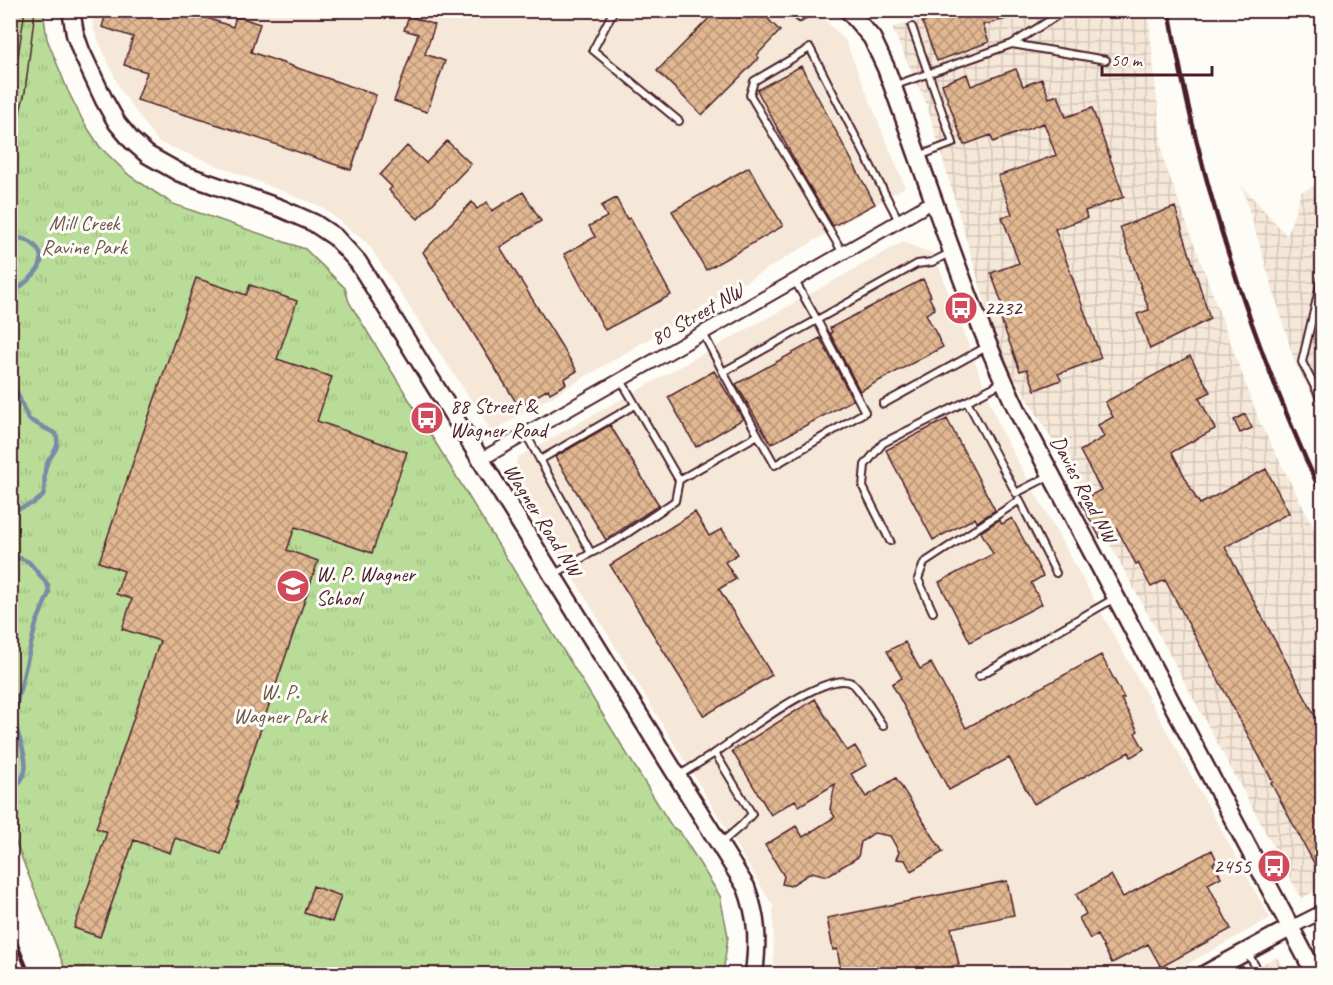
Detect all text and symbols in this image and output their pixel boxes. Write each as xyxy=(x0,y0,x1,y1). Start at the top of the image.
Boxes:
scale bar xyxy=(1102,39,1212,77)
text: 50 m xyxy=(1111,49,1144,71)
park label: Mill Creek Ravine Park xyxy=(41,210,129,260)
street label: 80 Street NW xyxy=(646,276,750,351)
bus stop icon: 2232 xyxy=(943,290,979,326)
place label: 2232 xyxy=(984,295,1023,321)
place label: 88 Street & Wagner Road xyxy=(450,393,550,443)
bus stop icon: 88 Street & Wagner Road xyxy=(409,400,445,436)
street label: Davies Road NW xyxy=(1045,431,1124,550)
street label: Wagner Road NW xyxy=(498,459,590,584)
place label: W. P. Wagner School xyxy=(316,561,416,611)
school or university icon: W. P. Wagner School xyxy=(275,568,311,604)
park label: W. P. Wagner Park xyxy=(233,679,328,729)
bus stop icon: 2455 xyxy=(1256,848,1292,884)
place label: 2455 xyxy=(1213,853,1253,879)

